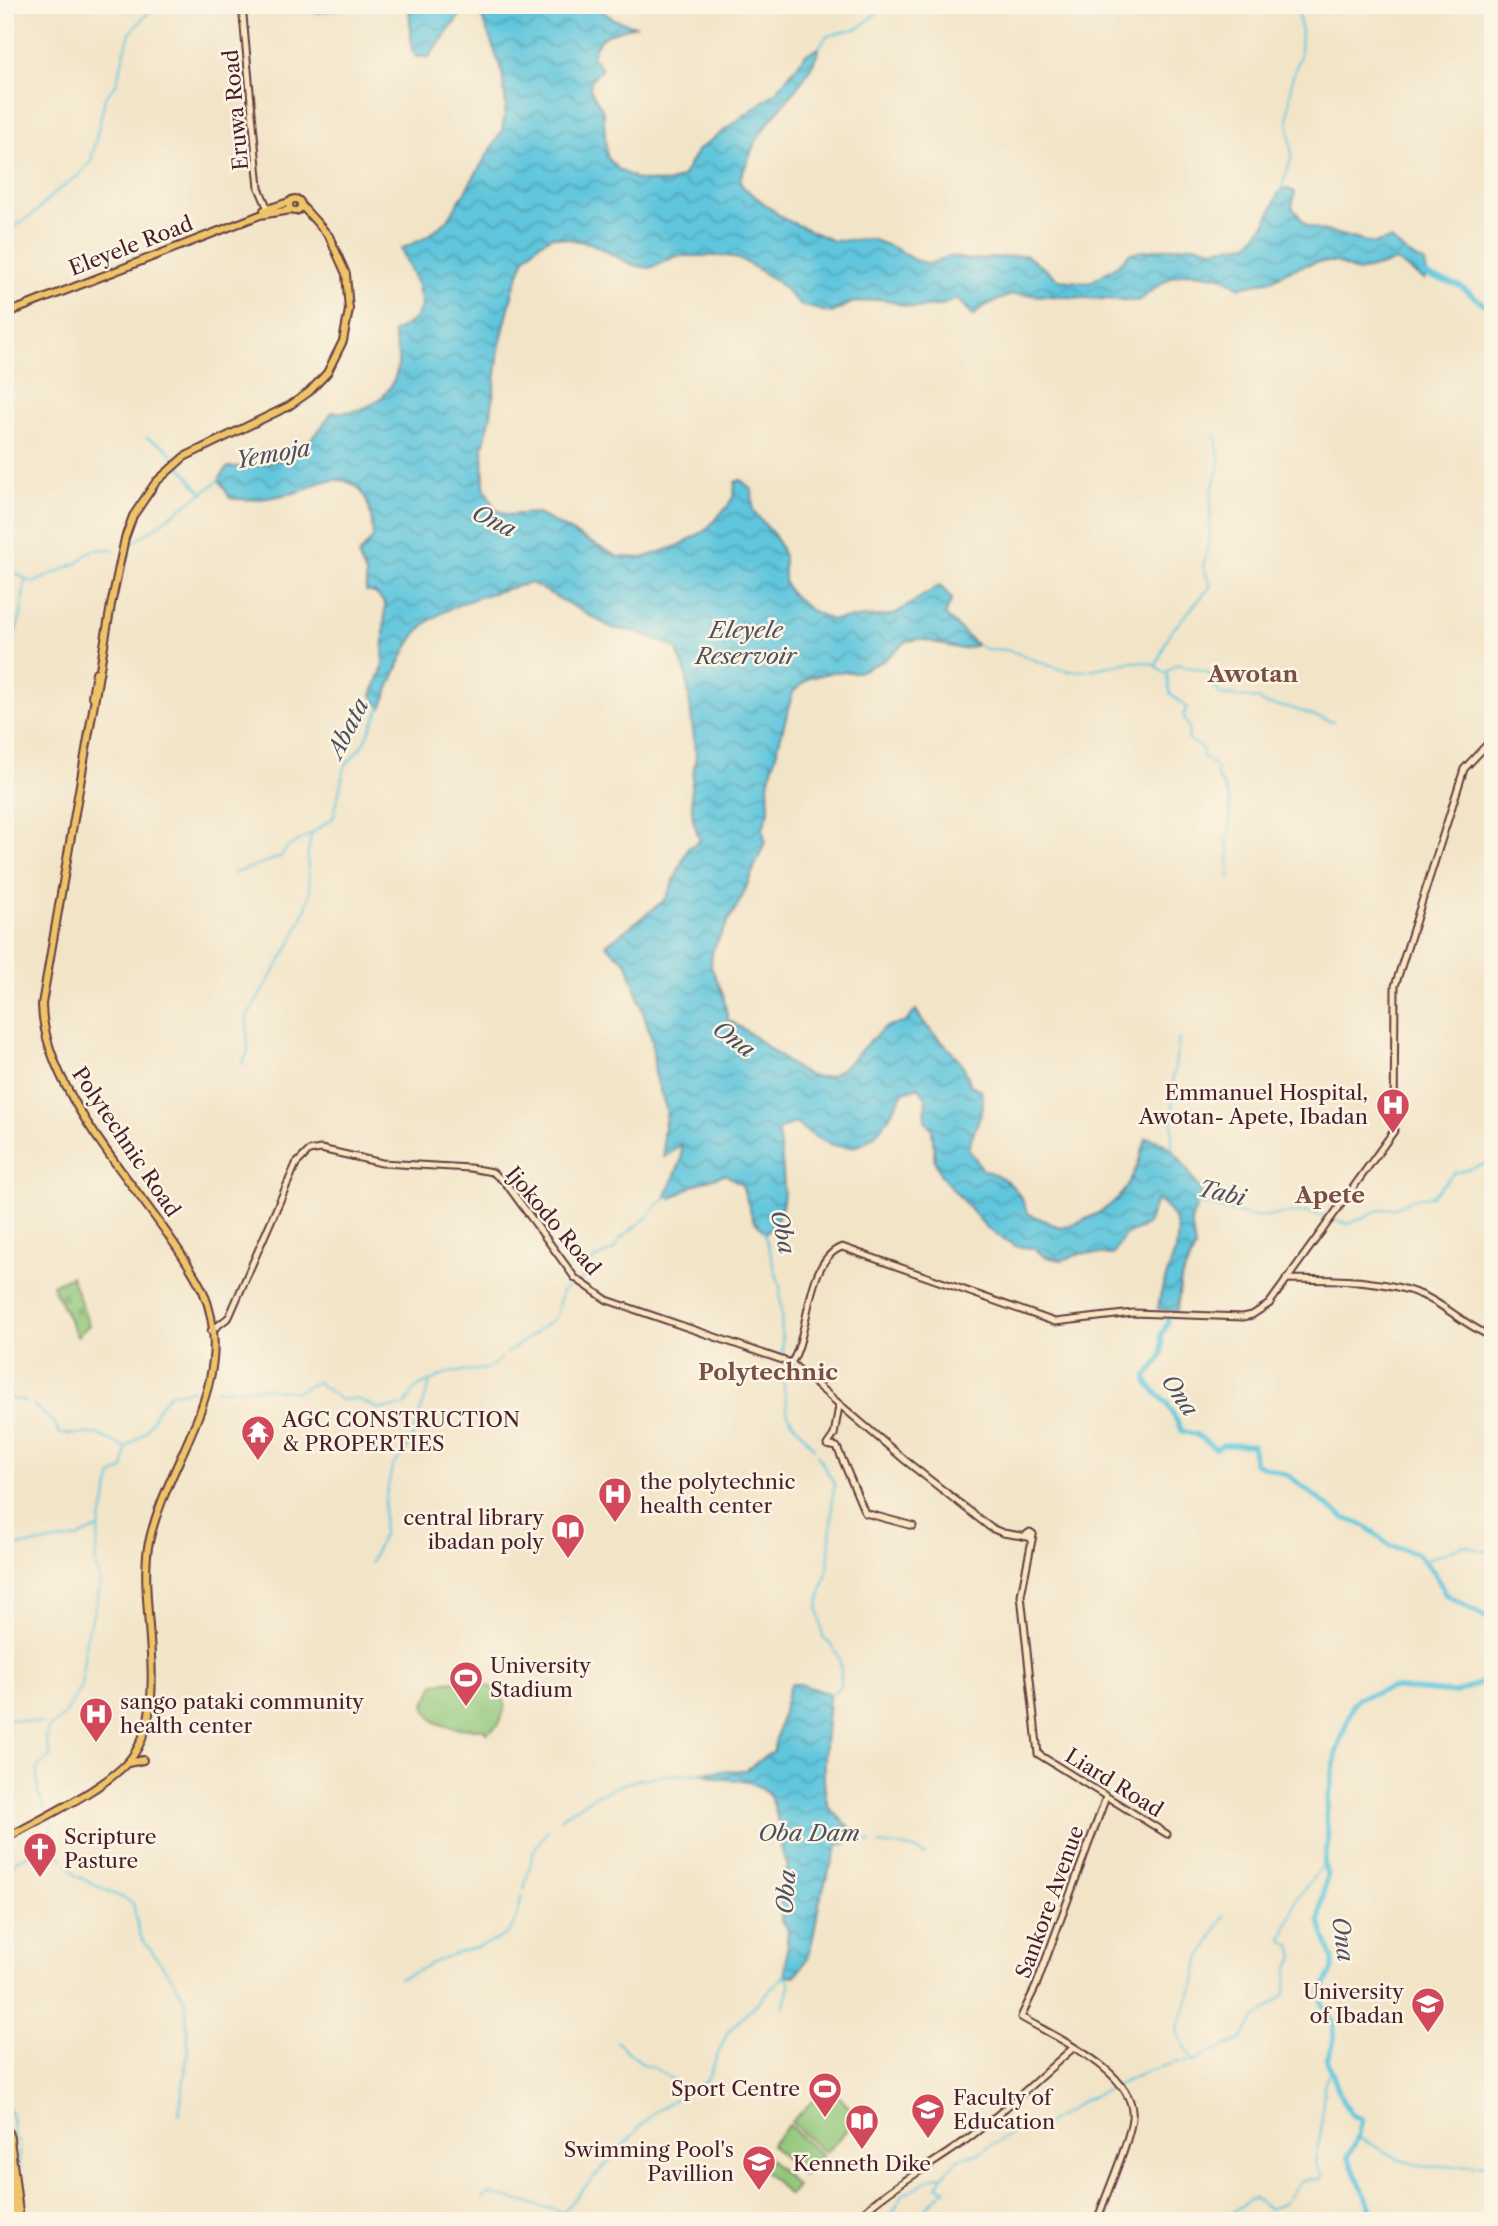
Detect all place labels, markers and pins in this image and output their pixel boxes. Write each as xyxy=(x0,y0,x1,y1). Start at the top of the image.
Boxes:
place label: Emmanuel Hospital, Awotan- Apete, Ibadan xyxy=(1138,1080,1368,1129)
hospital icon: Emmanuel Hospital, Awotan- Apete, Ibadan xyxy=(1374,1086,1412,1135)
place label: AGC CONSTRUCTION & PROPERTIES xyxy=(281,1407,520,1456)
temple icon: AGC CONSTRUCTION & PROPERTIES xyxy=(239,1413,277,1462)
place label: the polytechnic health center xyxy=(640,1469,795,1518)
hospital icon: the polytechnic health center xyxy=(596,1475,634,1524)
place label: central library ibadan poly xyxy=(403,1505,544,1554)
library icon: central library ibadan poly xyxy=(549,1511,587,1560)
place label: University Stadium xyxy=(490,1653,591,1702)
sports icon: University Stadium xyxy=(447,1659,485,1708)
place label: sango pataki community health center xyxy=(120,1689,364,1738)
hospital icon: sango pataki community health center xyxy=(77,1695,115,1744)
place label: Scripture Pasture xyxy=(64,1824,156,1873)
church icon: Scripture Pasture xyxy=(21,1830,59,1879)
place label: University of Ibadan xyxy=(1303,1979,1404,2028)
school or university icon: University of Ibadan xyxy=(1409,1985,1447,2034)
sports icon: Sport Centre xyxy=(806,2070,844,2119)
place label: Sport Centre xyxy=(671,2076,800,2101)
place label: Faculty of Education xyxy=(953,2085,1055,2134)
school or university icon: Faculty of Education xyxy=(909,2091,947,2140)
library icon: Kenneth Dike xyxy=(843,2102,881,2151)
place label: Swimming Pool's Pavillion xyxy=(564,2137,734,2186)
school or university icon: Swimming Pool's Pavillion xyxy=(740,2143,778,2192)
place label: Kenneth Dike xyxy=(793,2151,931,2176)

